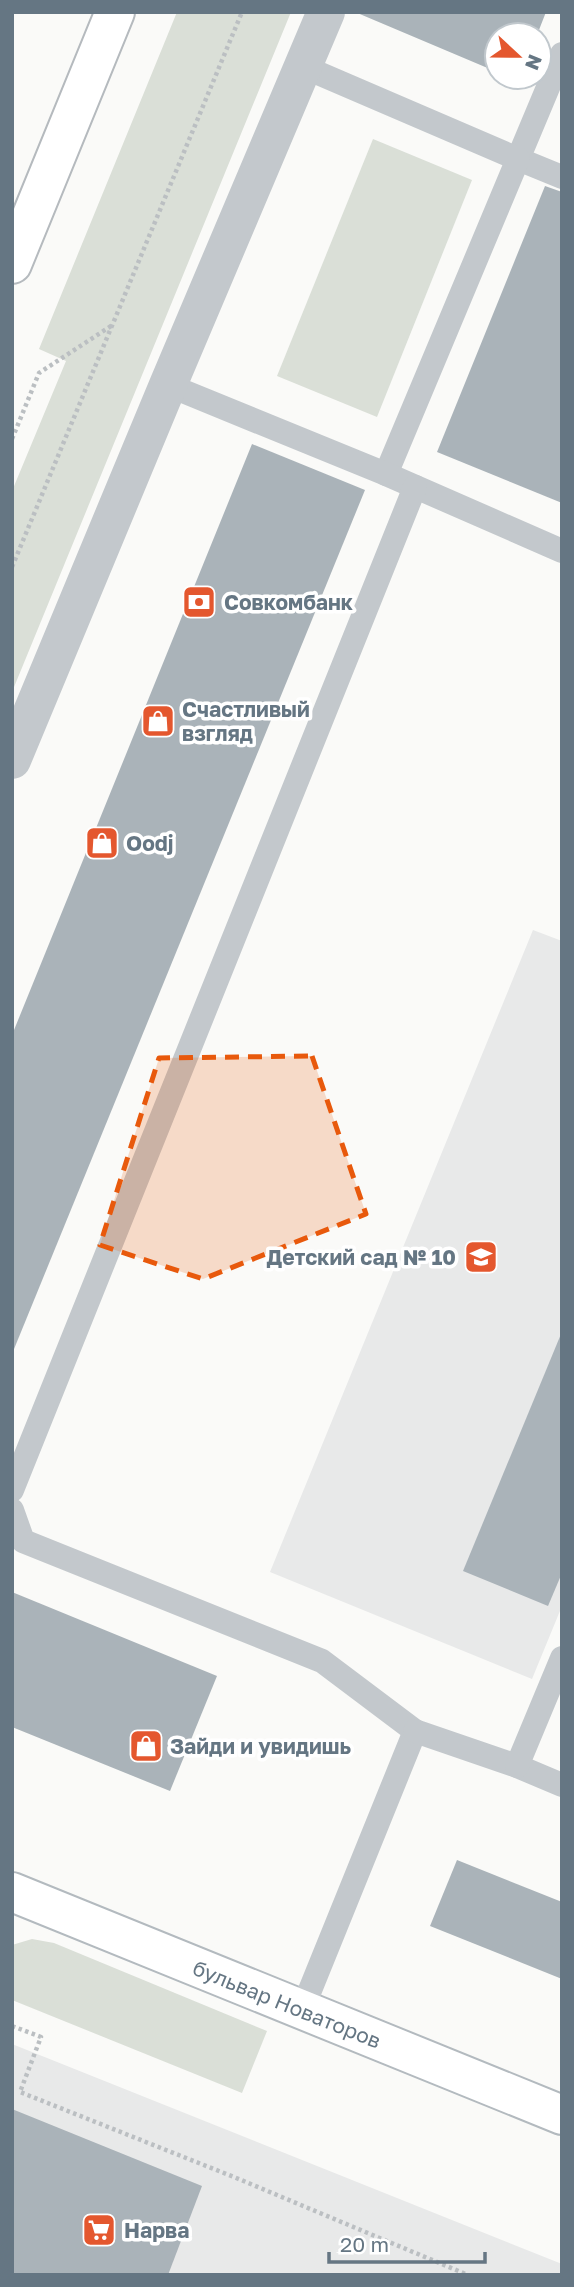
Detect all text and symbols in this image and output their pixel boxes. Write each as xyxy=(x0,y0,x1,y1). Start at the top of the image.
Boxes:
north arrow xyxy=(483,21,553,91)
text: N xyxy=(521,52,548,74)
bank icon: Совкомбанк xyxy=(180,583,218,621)
place label: Совкомбанк xyxy=(224,589,353,615)
place label: Счастливый взгляд xyxy=(182,696,310,746)
shop icon: Счастливый взгляд xyxy=(139,702,177,740)
shop icon: Oodj xyxy=(83,824,121,862)
place label: Oodj xyxy=(126,830,173,856)
school or university icon: Детский сад № 10 xyxy=(462,1238,500,1276)
place label: Детский сад № 10 xyxy=(267,1244,456,1270)
shop icon: Зайди и увидишь xyxy=(127,1727,165,1765)
place label: Зайди и увидишь xyxy=(170,1733,351,1759)
street label: бульвар Новаторов xyxy=(189,1954,385,2054)
supermarket icon: Нарва xyxy=(80,2211,118,2249)
place label: Нарва xyxy=(124,2217,189,2243)
scale bar xyxy=(329,2220,485,2264)
text: 20 m xyxy=(340,2231,389,2257)

